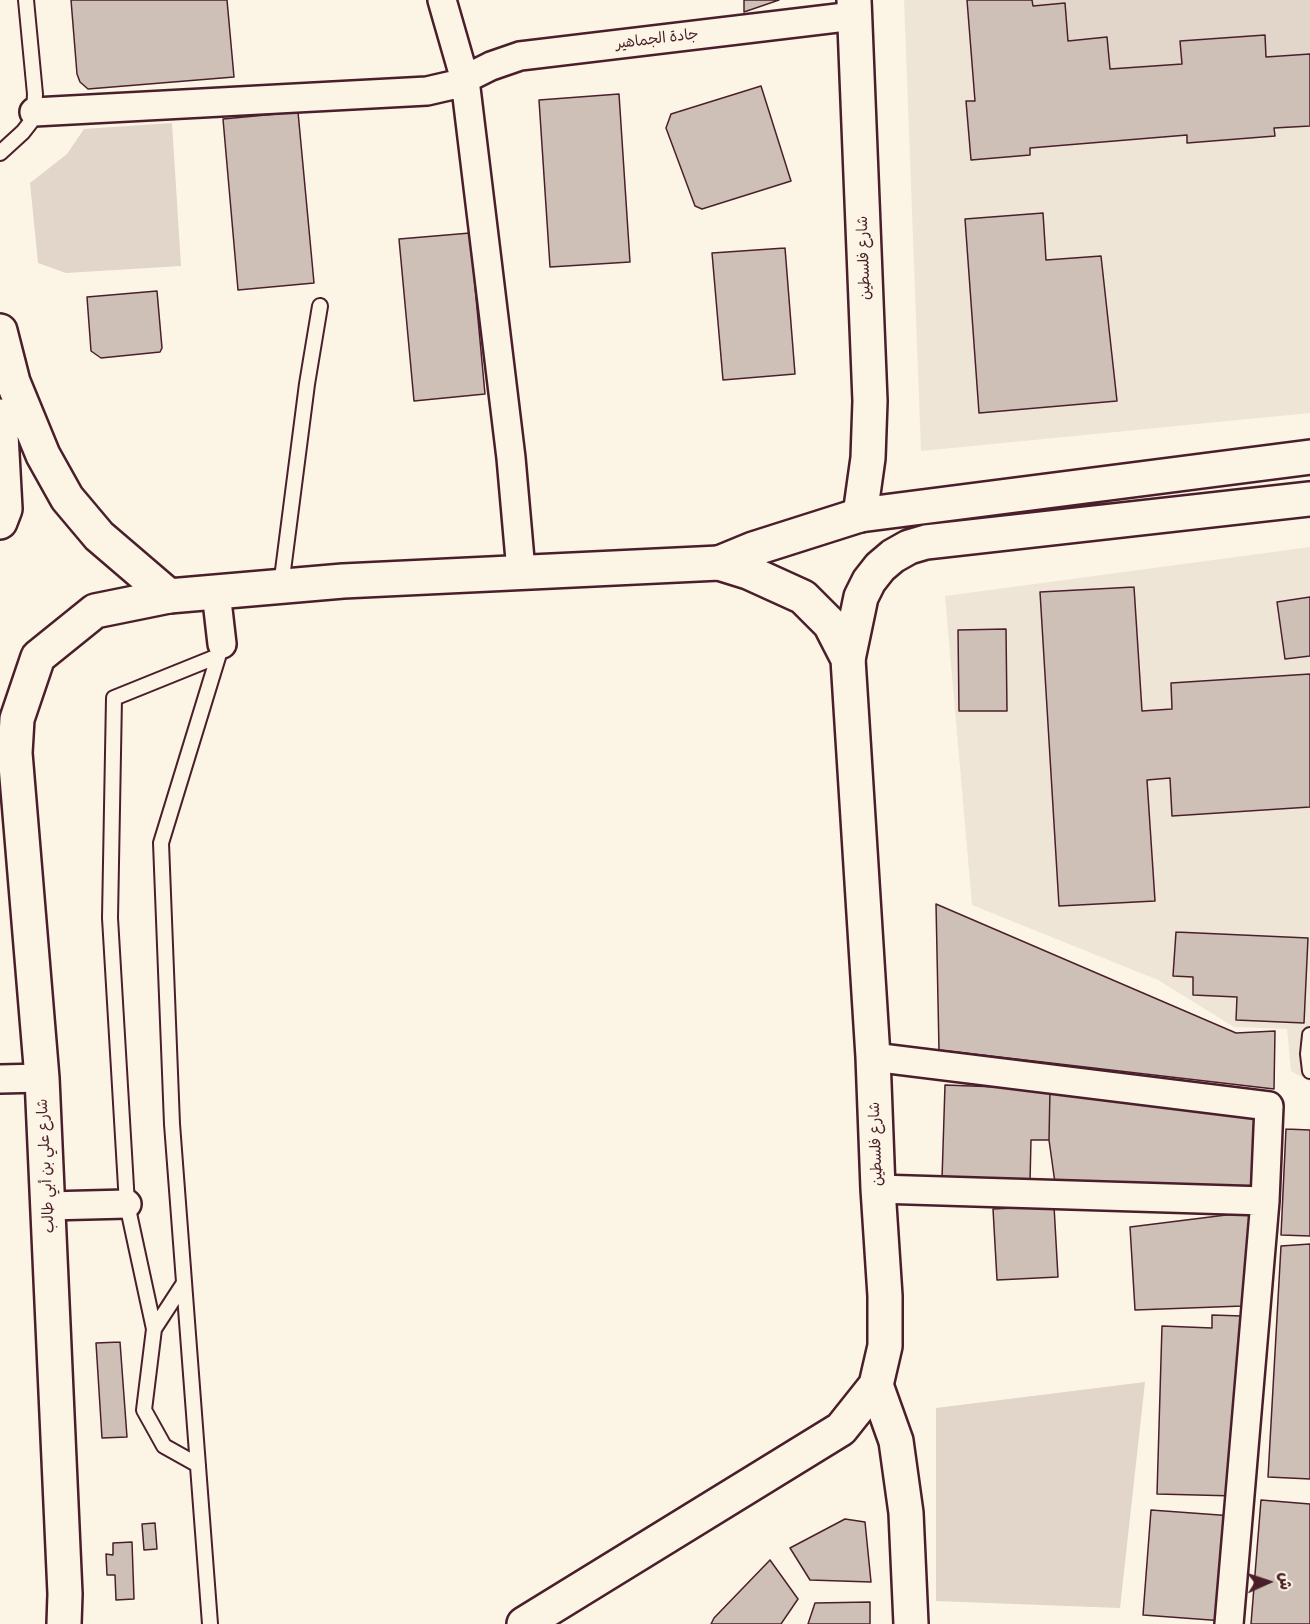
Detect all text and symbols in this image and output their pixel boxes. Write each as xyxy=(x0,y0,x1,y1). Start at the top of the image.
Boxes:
street label: جادة الجماهير xyxy=(615,25,699,53)
street label: شارع فلسطين xyxy=(854,216,874,300)
street label: شارع علي بن أبي طالب xyxy=(33,1098,59,1234)
street label: شارع فلسطين xyxy=(866,1102,886,1186)
north arrow xyxy=(1238,1552,1298,1612)
text: ش xyxy=(1276,1572,1296,1590)

